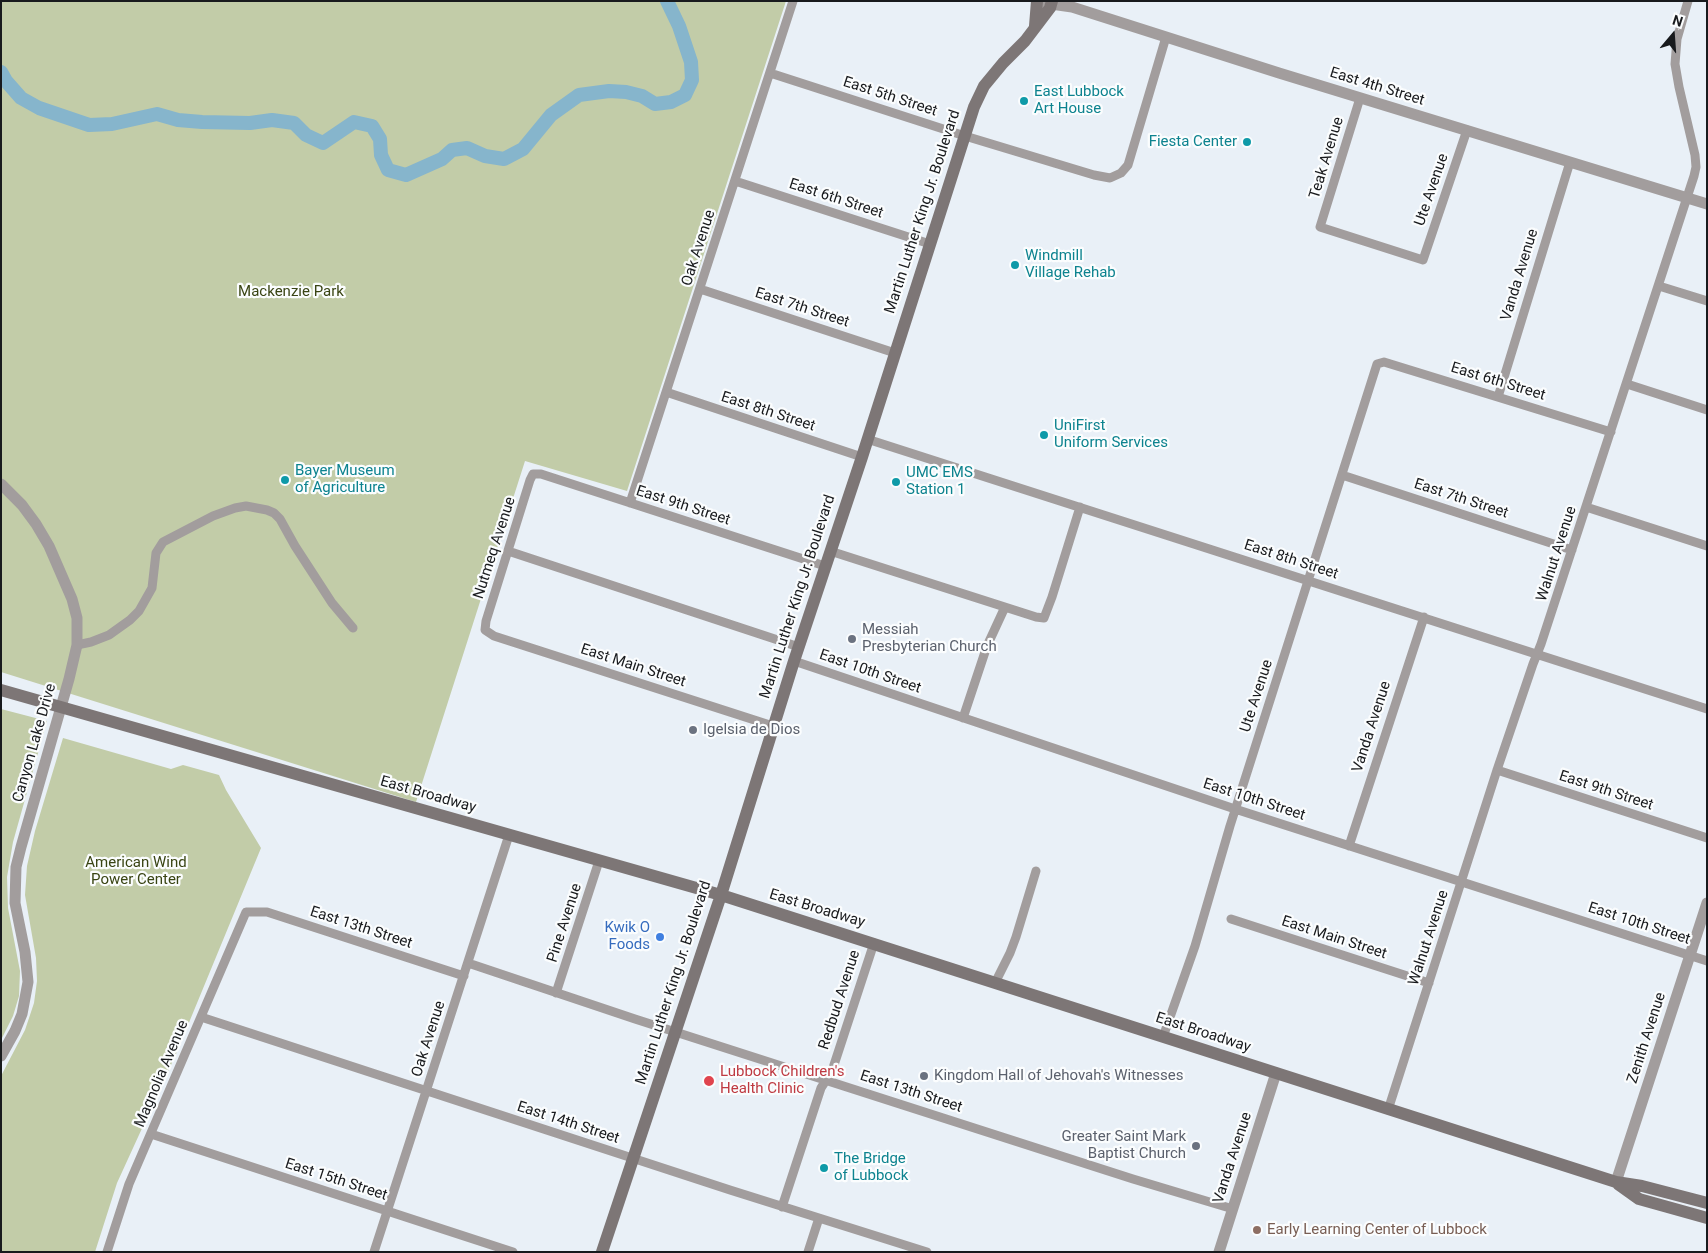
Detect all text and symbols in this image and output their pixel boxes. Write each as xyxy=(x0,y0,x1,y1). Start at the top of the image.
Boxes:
north arrow xyxy=(1648,10,1698,60)
text: N xyxy=(1670,12,1685,30)
street label: East 4th Street xyxy=(1328,64,1426,110)
street label: East 5th Street xyxy=(841,73,939,121)
place label: East Lubbock Art House xyxy=(1034,83,1124,118)
marker: East Lubbock Art House xyxy=(1018,95,1030,107)
street label: Martin Luther King Jr. Boulevard xyxy=(881,108,965,316)
street label: Teak Avenue xyxy=(1306,115,1348,201)
place label: Fiesta Center xyxy=(1149,133,1237,151)
marker: Fiesta Center xyxy=(1241,136,1253,148)
street label: Ute Avenue xyxy=(1411,151,1453,229)
street label: East 6th Street xyxy=(787,175,885,223)
street label: Oak Avenue xyxy=(678,208,720,288)
street label: Vanda Avenue xyxy=(1497,227,1543,323)
place label: Windmill Village Rehab xyxy=(1025,247,1116,282)
marker: Windmill Village Rehab xyxy=(1009,259,1021,271)
park label: Mackenzie Park xyxy=(238,283,344,301)
street label: East 7th Street xyxy=(753,284,851,332)
street label: East 6th Street xyxy=(1449,359,1547,405)
street label: East 8th Street xyxy=(719,388,817,436)
place label: UniFirst Uniform Services xyxy=(1054,417,1168,452)
marker: UniFirst Uniform Services xyxy=(1038,429,1050,441)
place label: Bayer Museum of Agriculture xyxy=(295,462,395,497)
place label: UMC EMS Station 1 xyxy=(906,464,973,499)
marker: Bayer Museum of Agriculture xyxy=(279,474,291,486)
street label: East 7th Street xyxy=(1412,475,1510,523)
marker: UMC EMS Station 1 xyxy=(890,476,902,488)
street label: East 9th Street xyxy=(634,482,732,530)
street label: Martin Luther King Jr. Boulevard xyxy=(756,493,840,701)
street label: Nutmeq Avenue xyxy=(470,495,520,601)
street label: Walnut Avenue xyxy=(1533,504,1581,604)
street label: East 8th Street xyxy=(1242,536,1340,584)
place label: Messiah Presbyterian Church xyxy=(862,621,997,656)
marker: Messiah Presbyterian Church xyxy=(846,633,858,645)
street label: East Main Street xyxy=(578,641,688,691)
street label: East 10th Street xyxy=(817,646,923,698)
street label: Ute Avenue xyxy=(1237,657,1277,735)
street label: Vanda Avenue xyxy=(1349,679,1395,775)
street label: Canyon Lake Drive xyxy=(9,681,61,805)
place label: Igelsia de Dios xyxy=(703,721,800,739)
marker: Igelsia de Dios xyxy=(687,724,699,736)
street label: East 9th Street xyxy=(1557,767,1655,815)
street label: East Broadway xyxy=(378,773,478,817)
street label: East 10th Street xyxy=(1201,775,1307,825)
park label: American Wind Power Center xyxy=(85,854,187,889)
street label: Martin Luther King Jr. Boulevard xyxy=(632,879,716,1087)
street label: Pine Avenue xyxy=(544,881,586,965)
street label: East Broadway xyxy=(767,886,867,932)
street label: Walnut Avenue xyxy=(1405,888,1453,988)
street label: East 10th Street xyxy=(1586,899,1692,949)
street label: East 13th Street xyxy=(308,903,414,953)
street label: East Main Street xyxy=(1279,913,1389,963)
place label: Kwik O Foods xyxy=(604,919,650,954)
marker: Kwik O Foods xyxy=(654,931,666,943)
street label: Redbud Avenue xyxy=(815,948,865,1052)
street label: Zenith Avenue xyxy=(1624,990,1670,1086)
street label: Oak Avenue xyxy=(408,999,450,1079)
street label: East Broadway xyxy=(1153,1009,1253,1057)
street label: Magnolia Avenue xyxy=(131,1018,193,1130)
place label: Lubbock Children's Health Clinic xyxy=(720,1063,845,1098)
street label: East 13th Street xyxy=(858,1067,964,1117)
place label: Kingdom Hall of Jehovah's Witnesses xyxy=(934,1067,1184,1085)
marker: Kingdom Hall of Jehovah's Witnesses xyxy=(918,1070,930,1082)
marker: Lubbock Children's Health Clinic xyxy=(702,1074,716,1088)
street label: East 14th Street xyxy=(515,1098,621,1148)
street label: Vanda Avenue xyxy=(1210,1110,1256,1206)
place label: Greater Saint Mark Baptist Church xyxy=(1061,1128,1186,1163)
marker: Greater Saint Mark Baptist Church xyxy=(1190,1140,1202,1152)
place label: The Bridge of Lubbock xyxy=(834,1150,908,1185)
street label: East 15th Street xyxy=(283,1155,389,1205)
marker: The Bridge of Lubbock xyxy=(818,1162,830,1174)
place label: Early Learning Center of Lubbock xyxy=(1267,1221,1487,1239)
marker: Early Learning Center of Lubbock xyxy=(1251,1224,1263,1236)

